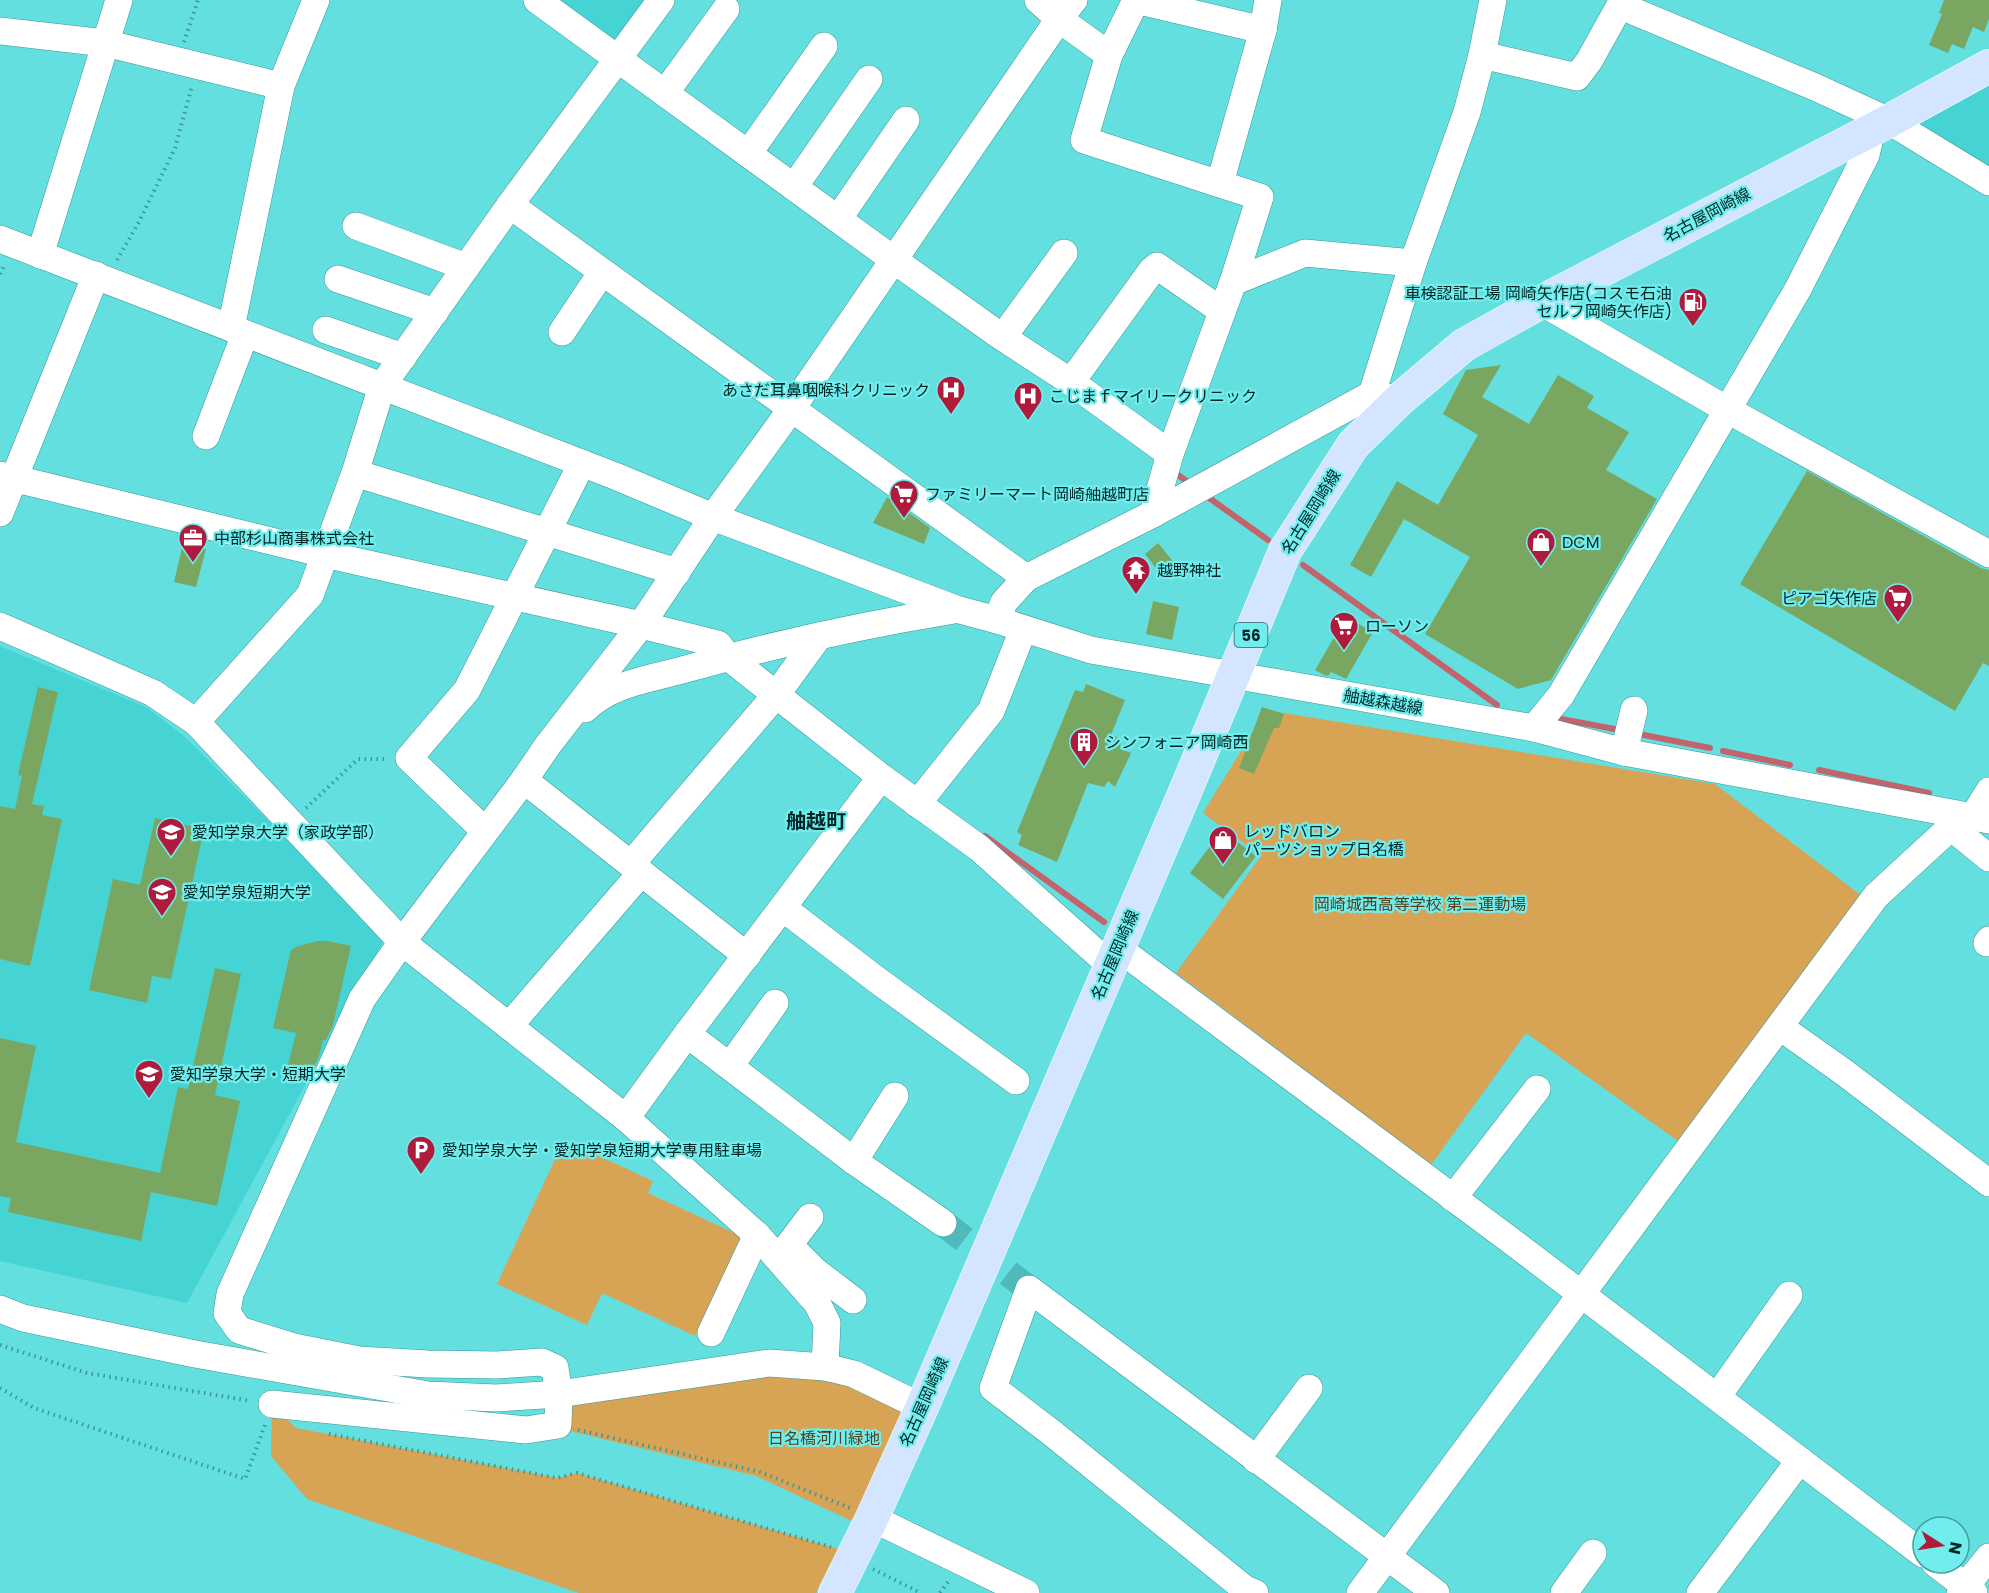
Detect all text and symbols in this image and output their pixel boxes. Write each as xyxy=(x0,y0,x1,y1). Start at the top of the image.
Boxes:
street label: 名古屋岡崎線 xyxy=(1659,182,1755,248)
place label: 車検認証工場 岡崎矢作店(コスモ石油 セルフ岡崎矢作店) xyxy=(1404,282,1672,323)
fuel station icon: 車検認証工場 岡崎矢作店(コスモ石油 セルフ岡崎矢作店) xyxy=(1677,286,1709,328)
hospital icon: あさだ耳鼻咽喉科クリニック xyxy=(935,374,967,416)
place label: あさだ耳鼻咽喉科クリニック xyxy=(722,379,930,402)
hospital icon: こじまｆマイリークリニック xyxy=(1012,380,1044,422)
place label: こじまｆマイリークリニック xyxy=(1049,385,1257,408)
street label: 名古屋岡崎線 xyxy=(1276,465,1346,559)
supermarket icon: ファミリーマート岡崎舳越町店 xyxy=(888,478,920,520)
place label: ファミリーマート岡崎舳越町店 xyxy=(925,483,1149,506)
office icon: 中部杉山商事株式会社 xyxy=(177,522,209,564)
shop icon: DCM xyxy=(1525,526,1557,568)
place label: 中部杉山商事株式会社 xyxy=(214,527,374,550)
place label: DCM xyxy=(1562,531,1599,554)
temple icon: 越野神社 xyxy=(1120,554,1152,596)
place label: 越野神社 xyxy=(1157,559,1221,582)
supermarket icon: ピアゴ矢作店 xyxy=(1882,582,1914,624)
place label: ピアゴ矢作店 xyxy=(1781,587,1877,610)
supermarket icon: ローソン xyxy=(1328,610,1360,652)
place label: ローソン xyxy=(1365,615,1429,638)
road number: 56 xyxy=(1234,623,1268,647)
street label: 舳越森越線 xyxy=(1342,684,1424,720)
building icon: シンフォニア岡崎西 xyxy=(1068,726,1100,768)
place label: シンフォニア岡崎西 xyxy=(1105,731,1249,754)
district label: 舳越町 xyxy=(786,807,846,835)
school or university icon: 愛知学泉大学（家政学部） xyxy=(155,816,187,858)
place label: レッドバロン パーツショップ日名橋 xyxy=(1244,820,1404,861)
place label: 愛知学泉大学（家政学部） xyxy=(192,821,384,844)
shop icon: レッドバロン パーツショップ日名橋 xyxy=(1207,824,1239,866)
school or university icon: 愛知学泉短期大学 xyxy=(146,876,178,918)
place label: 愛知学泉短期大学 xyxy=(183,881,311,904)
park label: 岡崎城西高等学校 第二運動場 xyxy=(1314,893,1526,916)
street label: 名古屋岡崎線 xyxy=(1086,906,1144,1004)
school or university icon: 愛知学泉大学・短期大学 xyxy=(133,1058,165,1100)
place label: 愛知学泉大学・短期大学 xyxy=(170,1063,346,1086)
parking icon: 愛知学泉大学・愛知学泉短期大学専用駐車場 xyxy=(405,1134,437,1176)
place label: 愛知学泉大学・愛知学泉短期大学専用駐車場 xyxy=(442,1139,762,1162)
street label: 名古屋岡崎線 xyxy=(894,1353,954,1451)
park label: 日名橋河川緑地 xyxy=(768,1427,880,1450)
north arrow xyxy=(1911,1515,1971,1575)
text: N xyxy=(1943,1540,1968,1556)

